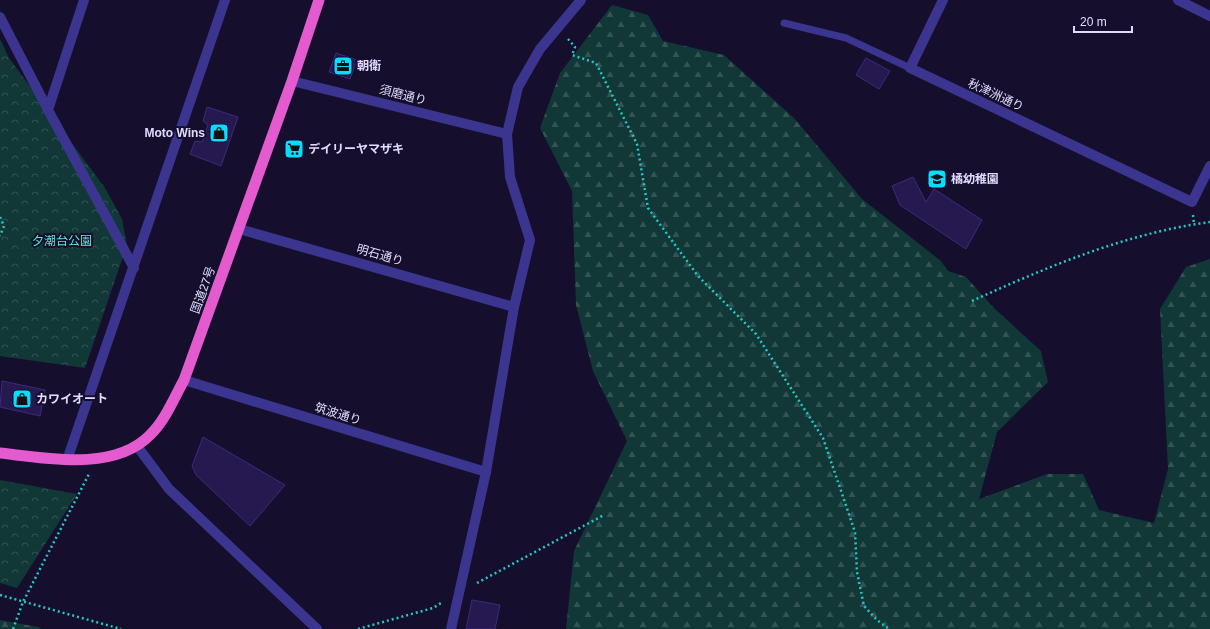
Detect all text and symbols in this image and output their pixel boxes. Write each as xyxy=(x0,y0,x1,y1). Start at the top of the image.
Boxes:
scale bar xyxy=(1074,8,1132,34)
text: 20 m xyxy=(1080,15,1107,29)
office icon: 朝衛 xyxy=(332,55,354,77)
place label: 朝衛 xyxy=(357,59,381,73)
street label: 秋津洲通り xyxy=(966,76,1026,114)
street label: 須磨通り xyxy=(378,82,428,108)
shop icon: Moto Wins xyxy=(208,122,230,144)
place label: Moto Wins xyxy=(144,126,205,140)
supermarket icon: デイリーヤマザキ xyxy=(283,138,305,160)
place label: デイリーヤマザキ xyxy=(308,142,404,156)
school or university icon: 橘幼稚園 xyxy=(926,168,948,190)
place label: 橘幼稚園 xyxy=(951,172,999,186)
park label: 夕潮台公園 xyxy=(32,234,92,248)
street label: 明石通り xyxy=(355,242,405,268)
street label: 国道27号 xyxy=(188,264,218,316)
shop icon: カワイオート xyxy=(11,388,33,410)
place label: カワイオート xyxy=(36,392,108,406)
street label: 筑波通り xyxy=(313,400,363,428)

